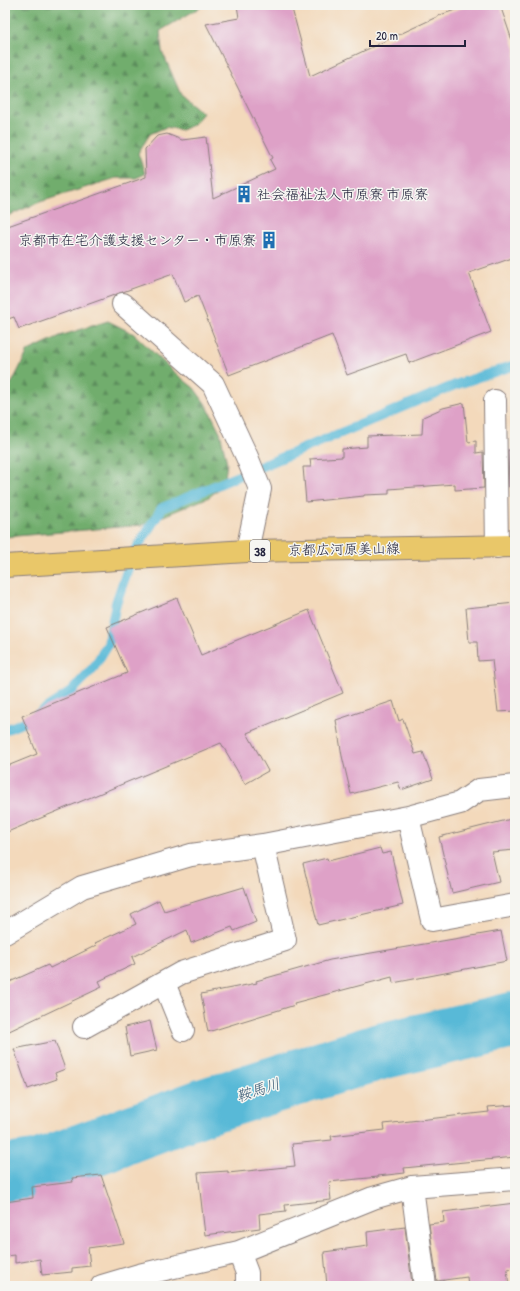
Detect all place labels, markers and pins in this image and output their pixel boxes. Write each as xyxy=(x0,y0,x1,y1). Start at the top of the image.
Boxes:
building icon: 社会福祉法人市原寮 市原寮 xyxy=(234,184,254,204)
place label: 社会福祉法人市原寮 市原寮 xyxy=(257,184,428,203)
place label: 京都市在宅介護支援センター・市原寮 xyxy=(19,230,256,249)
building icon: 京都市在宅介護支援センター・市原寮 xyxy=(259,230,279,250)

